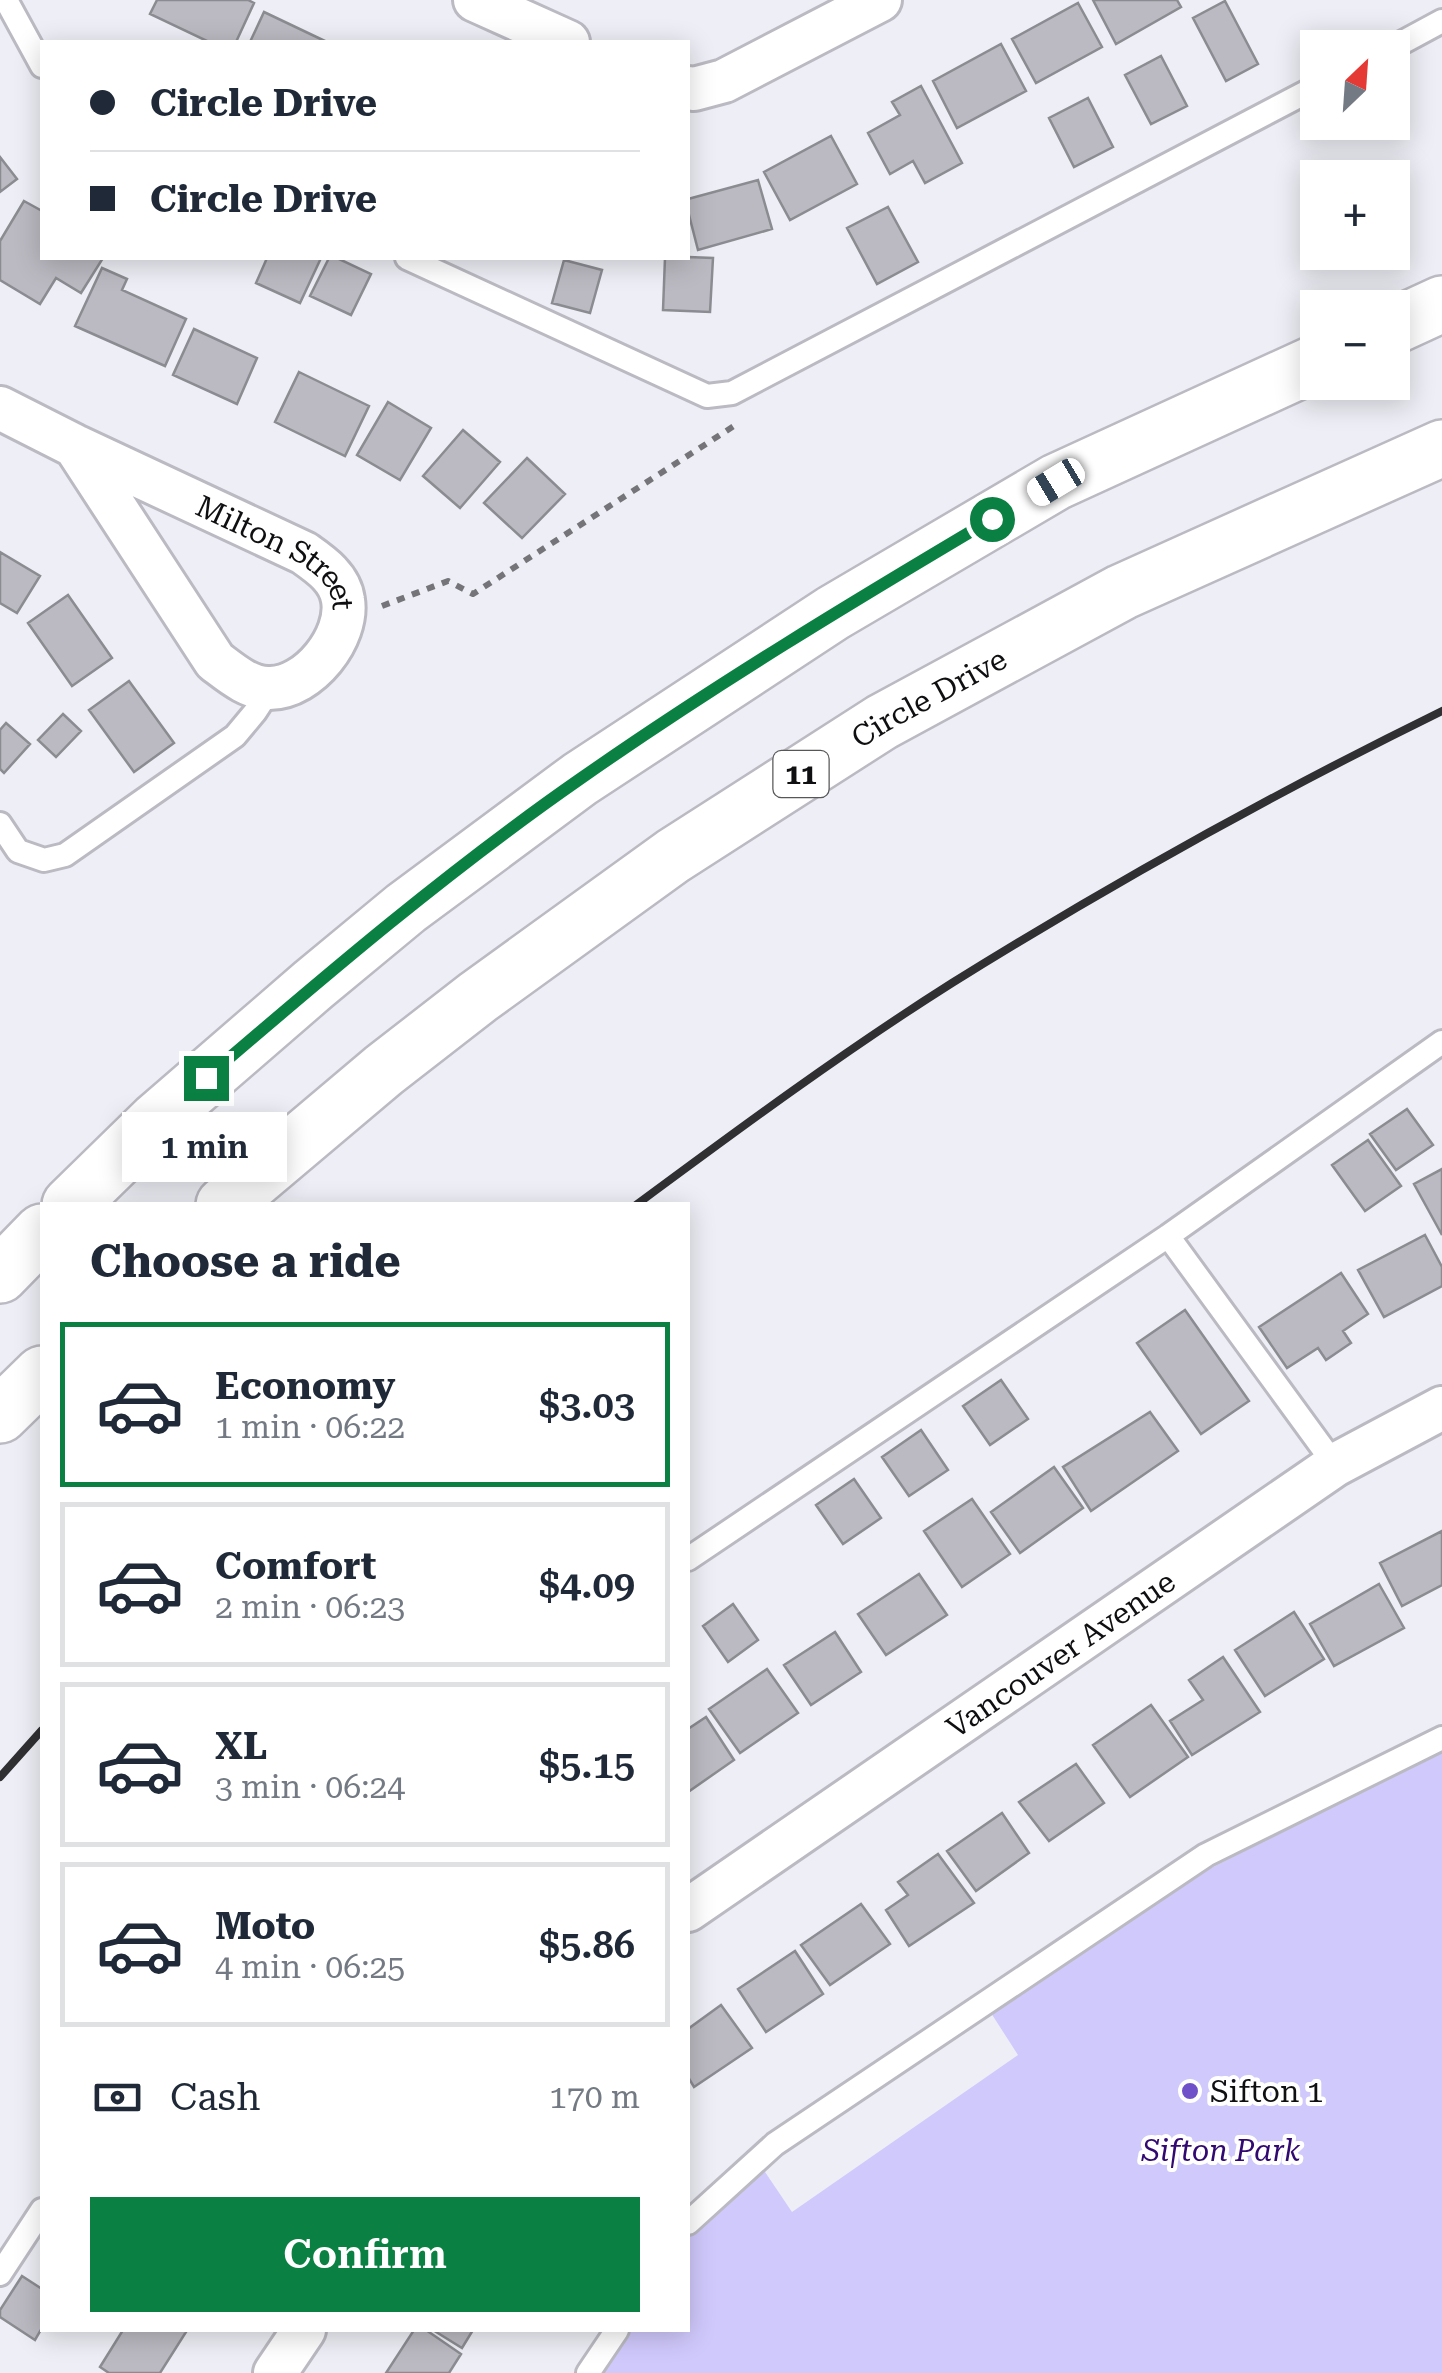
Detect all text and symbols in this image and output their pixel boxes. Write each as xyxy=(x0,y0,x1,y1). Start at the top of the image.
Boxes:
north arrow xyxy=(1300,30,1410,140)
map controls xyxy=(1300,30,1410,400)
text: Circle Drive xyxy=(150,81,377,125)
button: + xyxy=(1300,160,1410,270)
text: Circle Drive xyxy=(150,177,377,221)
button: − xyxy=(1300,290,1410,400)
car xyxy=(1023,454,1089,510)
street label: Milton Street xyxy=(191,488,361,611)
route start xyxy=(970,497,1015,542)
street label: Circle Drive xyxy=(845,641,1012,755)
road number: 11 xyxy=(774,751,828,797)
route end xyxy=(184,1056,229,1101)
callout: 1 min xyxy=(124,1113,288,1183)
text: 1 min xyxy=(160,1128,249,1166)
text: Choose a ride xyxy=(90,1235,401,1288)
icon: car xyxy=(95,1360,185,1450)
text: Economy xyxy=(215,1364,395,1408)
text: $3.03 xyxy=(539,1383,635,1427)
text: 1 min · 06:22 xyxy=(215,1408,405,1446)
icon: car xyxy=(95,1540,185,1630)
text: Comfort xyxy=(215,1544,376,1588)
text: $4.09 xyxy=(539,1563,635,1607)
street label: Vancouver Avenue xyxy=(940,1563,1181,1745)
text: 2 min · 06:23 xyxy=(215,1588,405,1626)
icon: car xyxy=(95,1720,185,1810)
text: XL xyxy=(215,1724,267,1768)
text: $5.15 xyxy=(539,1743,635,1787)
text: 3 min · 06:24 xyxy=(215,1768,405,1806)
icon: car xyxy=(95,1900,185,1990)
text: Moto xyxy=(215,1904,315,1948)
text: $5.86 xyxy=(539,1923,635,1967)
text: 4 min · 06:25 xyxy=(215,1948,405,1986)
icon: cash xyxy=(90,2070,145,2125)
place label: Sifton 1 xyxy=(1210,2074,1324,2109)
text: Cash xyxy=(170,2075,260,2119)
text: 170 m xyxy=(549,2078,640,2116)
marker: Sifton 1 xyxy=(1179,2080,1201,2102)
park label: Sifton Park xyxy=(1141,2133,1301,2168)
button: Confirm xyxy=(90,2197,640,2312)

